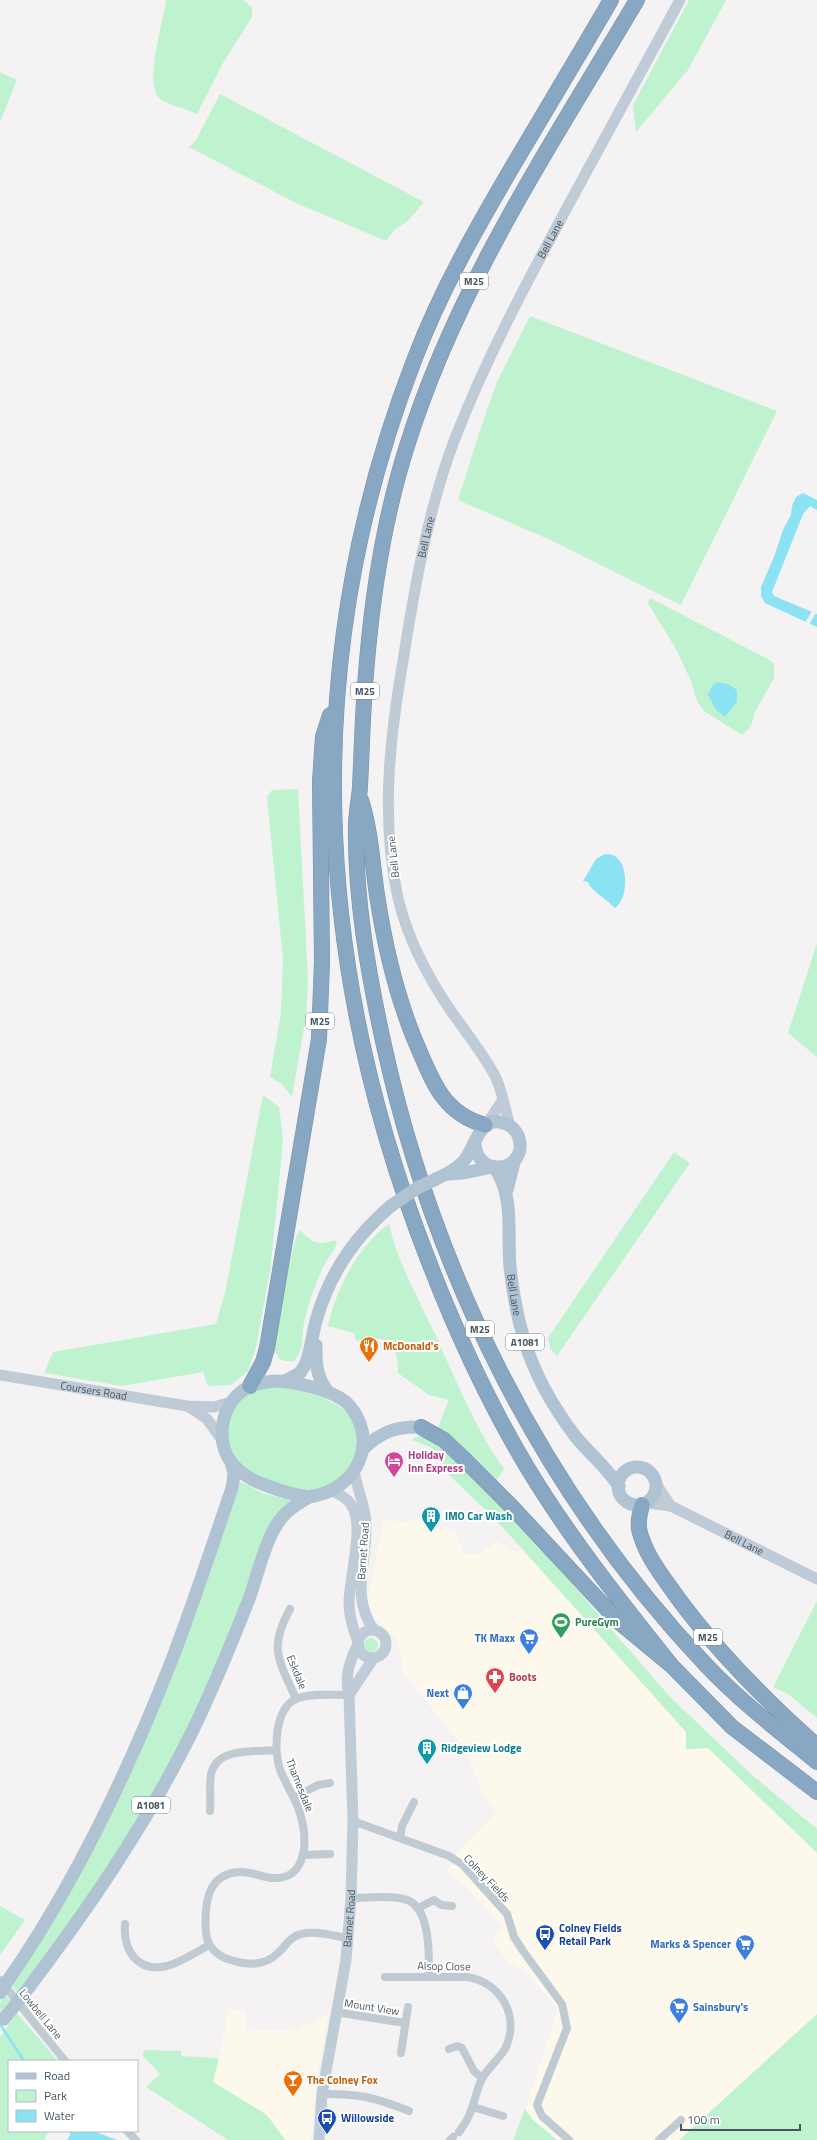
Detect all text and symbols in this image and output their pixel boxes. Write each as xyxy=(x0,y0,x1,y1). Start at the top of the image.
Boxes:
street label: Bell Lane xyxy=(533,216,567,261)
road number: M25 xyxy=(460,273,488,289)
street label: Bell Lane xyxy=(413,514,439,559)
road number: M25 xyxy=(351,683,379,699)
street label: Bell Lane xyxy=(383,835,403,879)
road number: M25 xyxy=(306,1013,334,1029)
street label: Bell Lane xyxy=(503,1273,526,1318)
road number: M25 xyxy=(466,1321,494,1337)
road number: A1081 xyxy=(506,1334,544,1350)
restaurant icon: McDonald's xyxy=(358,1335,380,1363)
place label: McDonald's xyxy=(383,1338,439,1354)
street label: Coursers Road xyxy=(59,1377,128,1404)
place label: Holiday Inn Express xyxy=(408,1447,463,1476)
hotel icon: Holiday Inn Express xyxy=(383,1450,405,1478)
building icon: IMO Car Wash xyxy=(420,1505,442,1533)
place label: IMO Car Wash xyxy=(445,1508,512,1524)
street label: Barnet Road xyxy=(353,1522,373,1580)
street label: Bell Lane xyxy=(722,1526,767,1559)
sports icon: PureGym xyxy=(550,1611,572,1639)
place label: PureGym xyxy=(575,1614,619,1630)
supermarket icon: TK Maxx xyxy=(518,1627,540,1655)
road number: M25 xyxy=(694,1629,722,1645)
place label: TK Maxx xyxy=(475,1630,516,1646)
street label: Eskdale xyxy=(283,1652,311,1692)
pharmacy icon: Boots xyxy=(484,1666,506,1694)
place label: Boots xyxy=(509,1669,537,1685)
shop icon: Next xyxy=(452,1682,474,1710)
place label: Next xyxy=(427,1685,449,1701)
building icon: Ridgeview Lodge xyxy=(416,1737,438,1765)
place label: Ridgeview Lodge xyxy=(441,1740,522,1756)
street label: Thamesdale xyxy=(282,1756,318,1815)
road number: A1081 xyxy=(132,1797,170,1813)
street label: Colney Fields xyxy=(460,1851,514,1905)
street label: Barnet Road xyxy=(339,1889,359,1948)
place label: Colney Fields Retail Park xyxy=(559,1920,622,1949)
bus stop icon: Colney Fields Retail Park xyxy=(534,1923,556,1951)
supermarket icon: Marks & Spencer xyxy=(734,1933,756,1961)
place label: Marks & Spencer xyxy=(650,1936,731,1952)
street label: Alsop Close xyxy=(417,1958,471,1974)
street label: Lowbell Lane xyxy=(16,1985,67,2043)
street label: Mount View xyxy=(343,1995,401,2019)
supermarket icon: Sainsbury's xyxy=(668,1996,690,2024)
place label: Sainsbury's xyxy=(693,1999,748,2015)
legend xyxy=(8,2060,138,2132)
text: Road xyxy=(44,2066,70,2085)
bar icon: The Colney Fox xyxy=(282,2069,304,2097)
place label: The Colney Fox xyxy=(307,2072,379,2088)
text: Park xyxy=(44,2086,67,2105)
text: Water xyxy=(44,2106,75,2125)
scale bar xyxy=(681,2106,800,2132)
bus stop icon: Willowside xyxy=(316,2107,338,2135)
place label: Willowside xyxy=(341,2110,394,2126)
text: 100 m xyxy=(687,2110,720,2129)

